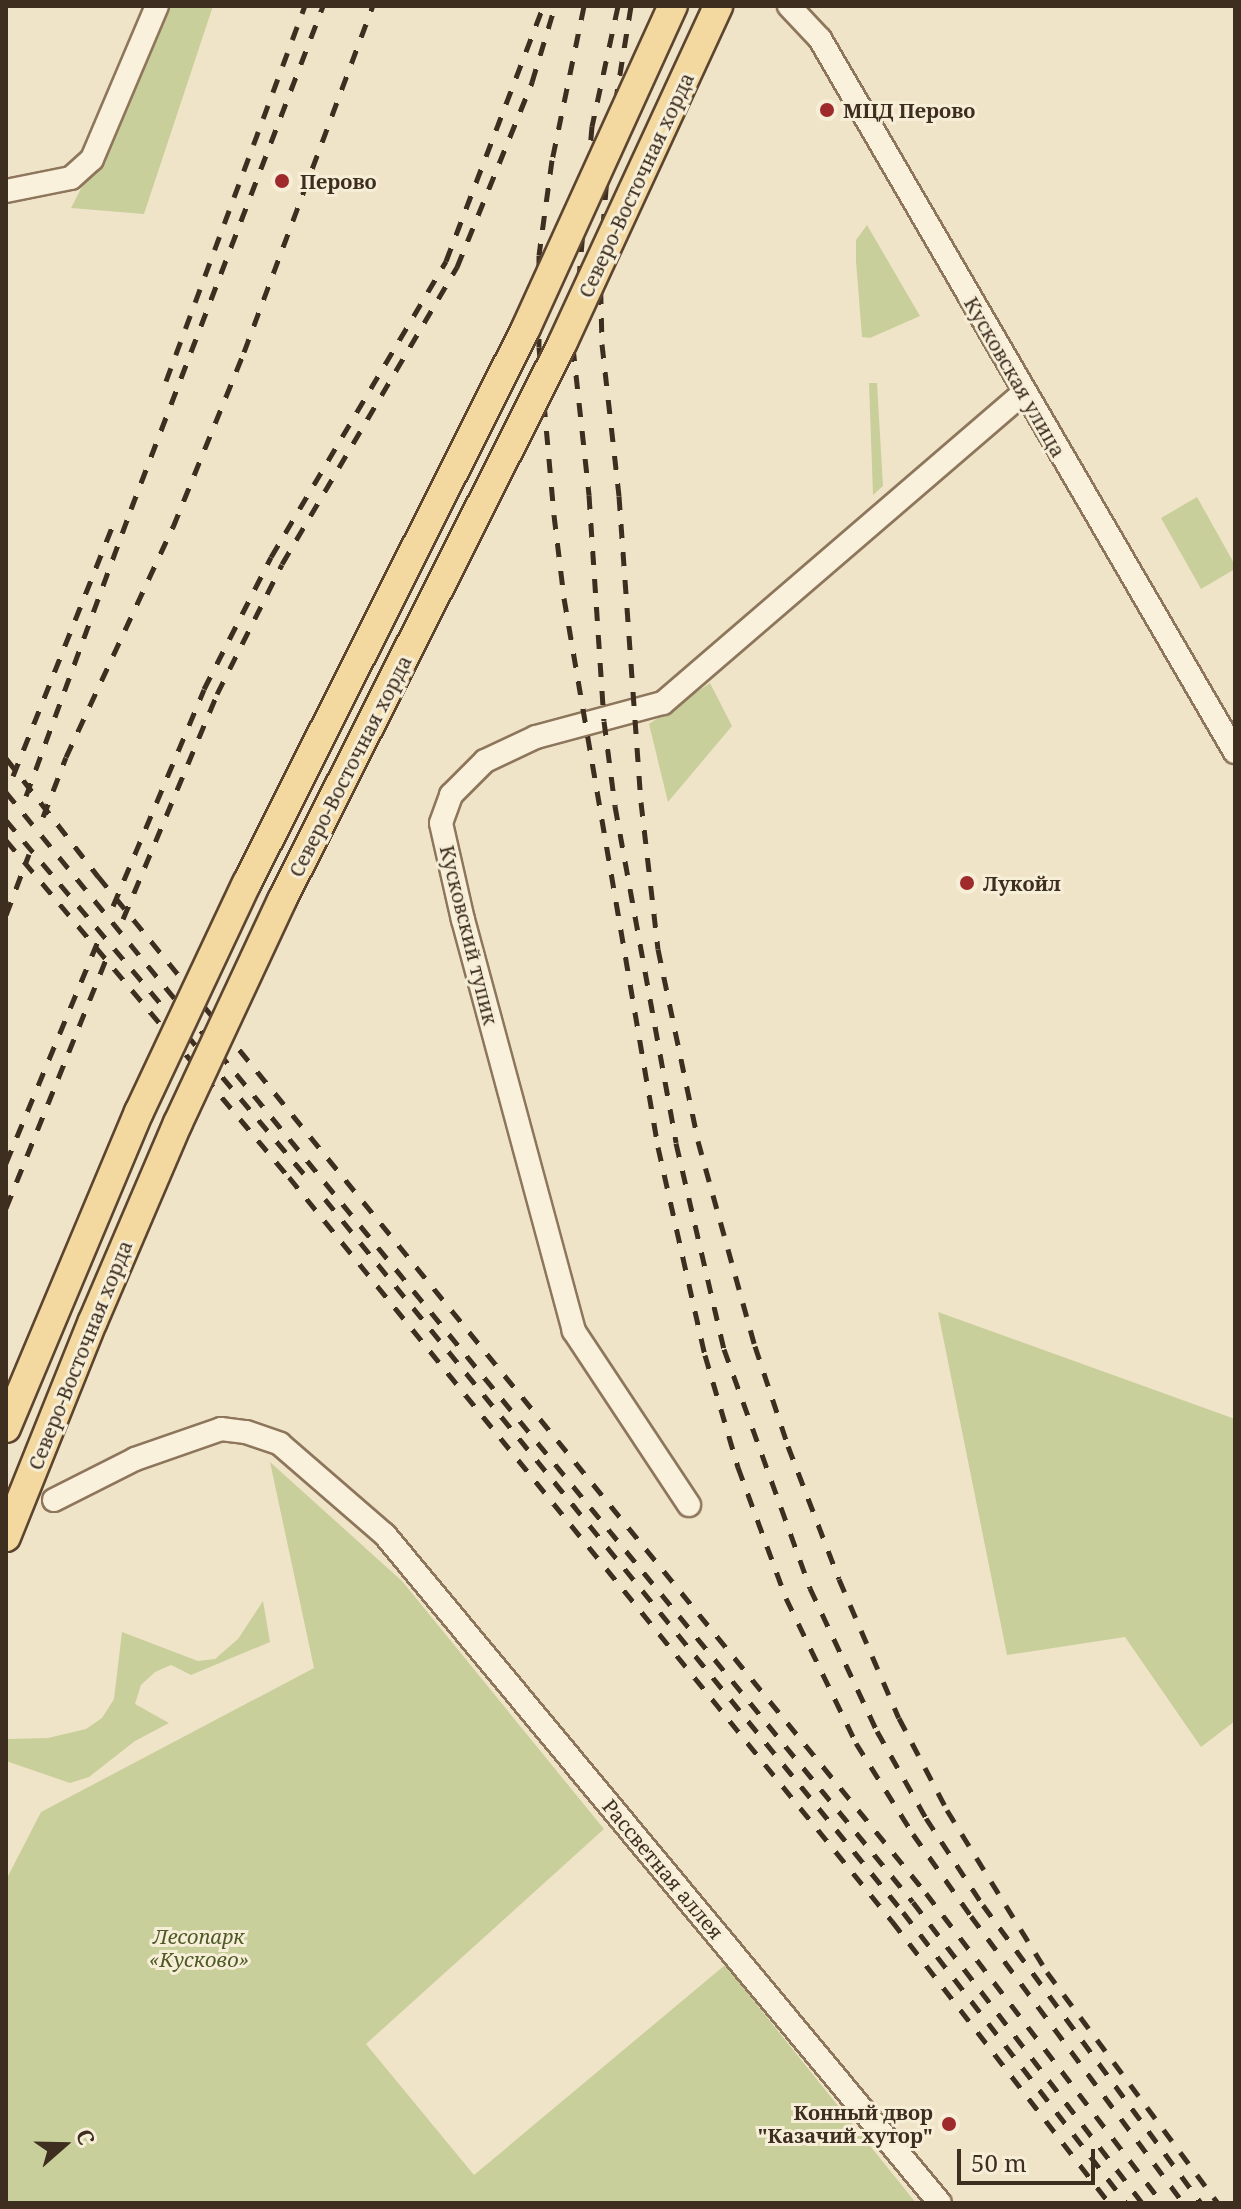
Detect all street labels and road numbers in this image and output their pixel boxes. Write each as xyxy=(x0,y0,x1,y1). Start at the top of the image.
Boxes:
street label: Северо-Восточная хорда xyxy=(573,69,699,301)
street label: Кусковская улица xyxy=(959,293,1071,461)
street label: Северо-Восточная хорда xyxy=(284,651,416,881)
street label: Кусковский тупик xyxy=(435,843,503,1027)
street label: Северо-Восточная хорда xyxy=(23,1237,137,1473)
street label: Рассветная аллея xyxy=(598,1794,728,1944)

